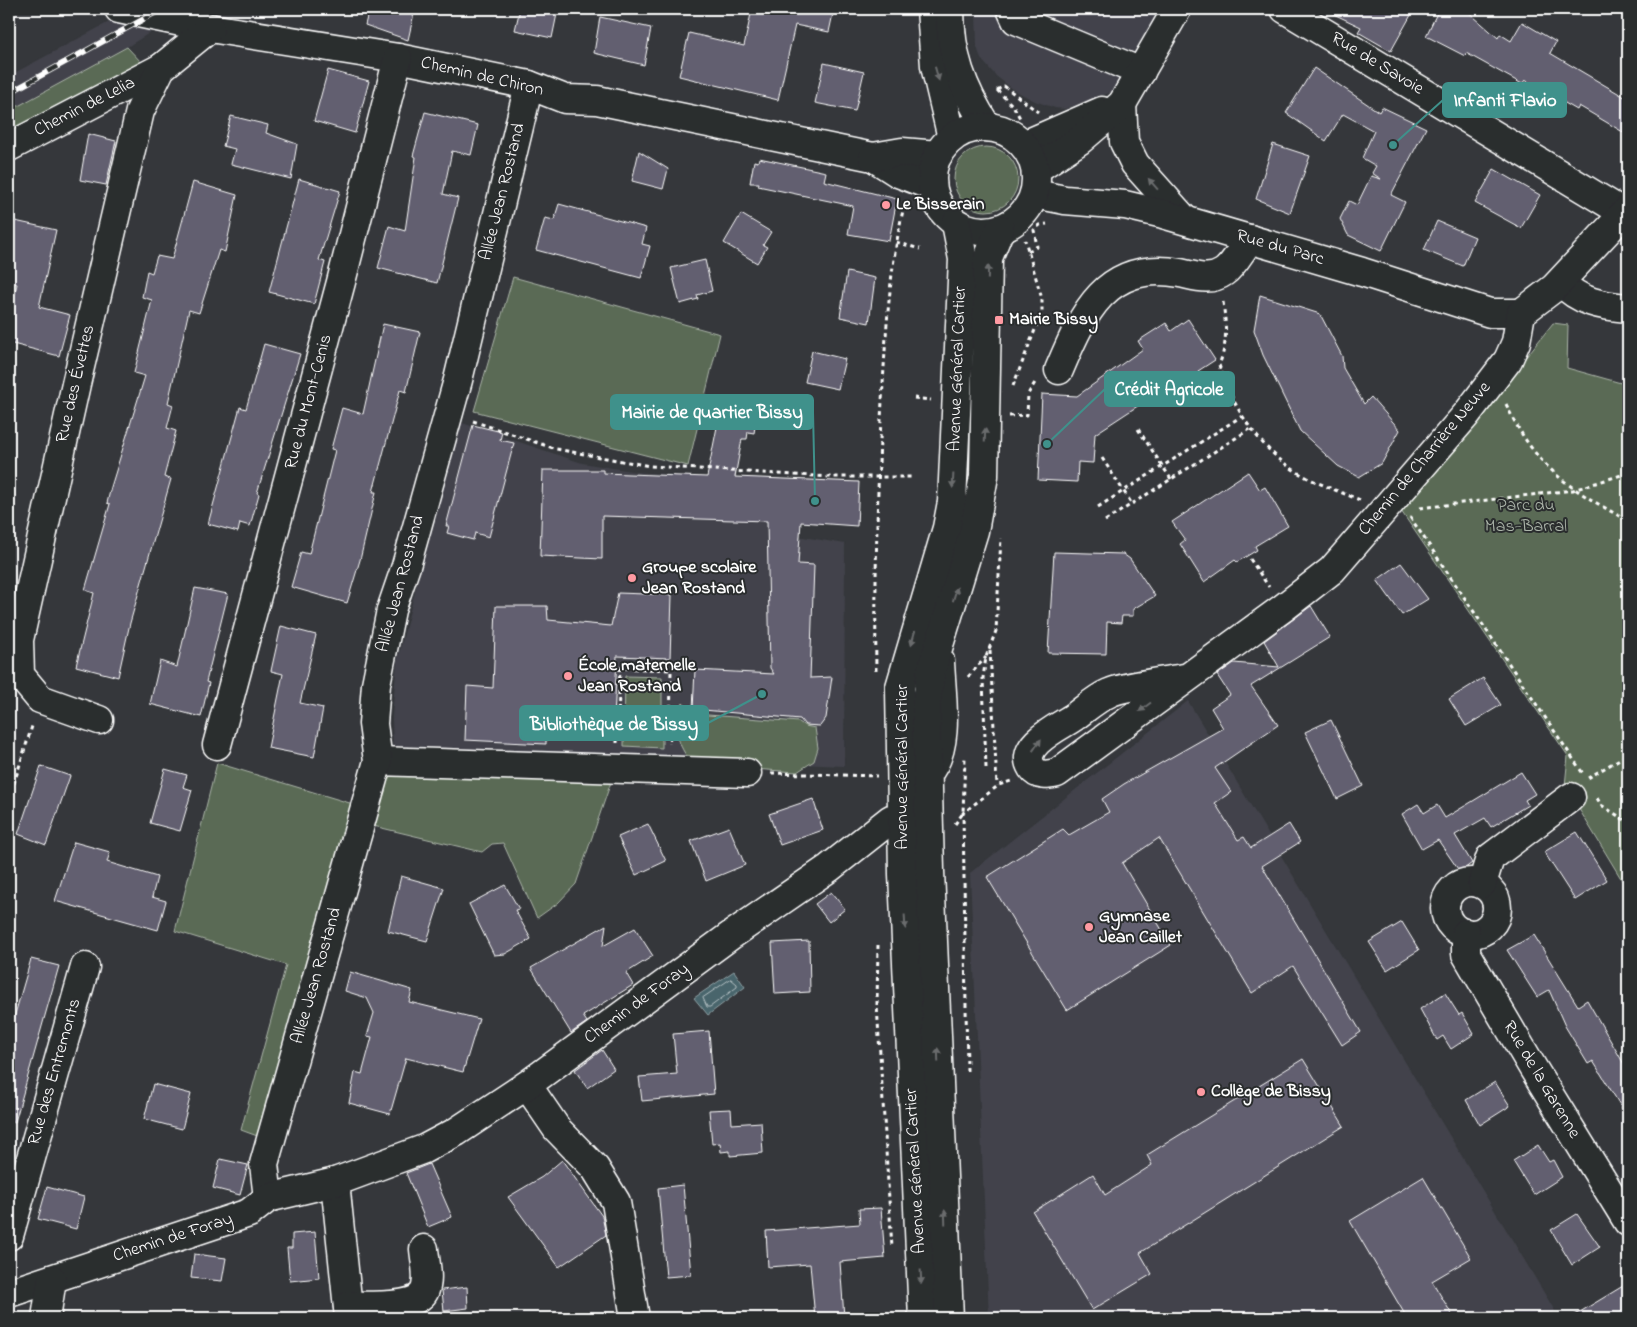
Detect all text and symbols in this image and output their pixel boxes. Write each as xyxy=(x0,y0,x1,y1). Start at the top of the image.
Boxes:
street label: Rue de Savoie xyxy=(1326,26,1429,102)
street label: Chemin de Chiron xyxy=(418,50,546,104)
one-way arrow xyxy=(933,67,941,82)
street label: Chemin de Lelia xyxy=(30,70,140,144)
callout: Infanti Flavio xyxy=(1443,83,1566,117)
text: Infanti Flavio xyxy=(1453,88,1557,115)
street label: Allée Jean Rostand xyxy=(473,120,533,264)
one-way arrow xyxy=(1147,178,1159,190)
place label: Le Bisserain xyxy=(896,192,985,218)
marker: Le Bisserain xyxy=(880,199,892,211)
street label: Rue du Parc xyxy=(1233,223,1327,273)
one-way arrow xyxy=(984,264,992,280)
street label: Avenue Général Cartier xyxy=(942,285,974,452)
place label: Mairie Bissy xyxy=(1009,307,1098,334)
marker: Mairie Bissy xyxy=(993,314,1005,326)
street label: Rue des Évettes xyxy=(50,322,102,446)
street label: Rue du Mont-Cenis xyxy=(278,332,340,472)
callout: Crédit Agricole xyxy=(1105,372,1234,406)
street label: Chemin de Charrière Neuve xyxy=(1353,375,1498,542)
text: Crédit Agricole xyxy=(1114,377,1224,406)
callout: Mairie de quartier Bissy xyxy=(611,395,813,429)
text: Mairie de quartier Bissy xyxy=(621,400,803,429)
one-way arrow xyxy=(982,427,990,443)
one-way arrow xyxy=(948,473,956,489)
park label: Parc du Mas-Barral xyxy=(1485,493,1567,540)
street label: Allée Jean Rostand xyxy=(370,513,432,655)
place label: Groupe scolaire Jean Rostand xyxy=(642,555,757,602)
marker: Groupe scolaire Jean Rostand xyxy=(626,572,638,584)
one-way arrow xyxy=(951,586,959,601)
one-way arrow xyxy=(908,630,916,645)
place label: École maternelle Jean Rostand xyxy=(578,653,697,700)
marker: École maternelle Jean Rostand xyxy=(562,670,574,682)
street label: Avenue Général Cartier xyxy=(890,684,916,850)
one-way arrow xyxy=(1138,702,1152,712)
callout: Bibliothèque de Bissy xyxy=(520,706,708,740)
text: Bibliothèque de Bissy xyxy=(529,712,698,741)
one-way arrow xyxy=(1032,738,1042,752)
place label: Gymnase Jean Caillet xyxy=(1099,904,1183,951)
street label: Allée Jean Rostand xyxy=(285,905,349,1047)
one-way arrow xyxy=(902,915,910,931)
marker: Gymnase Jean Caillet xyxy=(1083,921,1095,933)
street label: Chemin de Foray xyxy=(579,957,695,1051)
street label: Rue des Entremonts xyxy=(22,996,88,1148)
street label: Rue de la Garenne xyxy=(1496,1016,1587,1145)
one-way arrow xyxy=(933,1046,941,1062)
place label: Collège de Bissy xyxy=(1211,1079,1331,1106)
marker: Collège de Bissy xyxy=(1195,1086,1207,1098)
street label: Avenue Général Cartier xyxy=(899,1087,933,1254)
street label: Chemin de Foray xyxy=(110,1206,236,1270)
one-way arrow xyxy=(940,1209,948,1225)
one-way arrow xyxy=(917,1269,925,1285)

